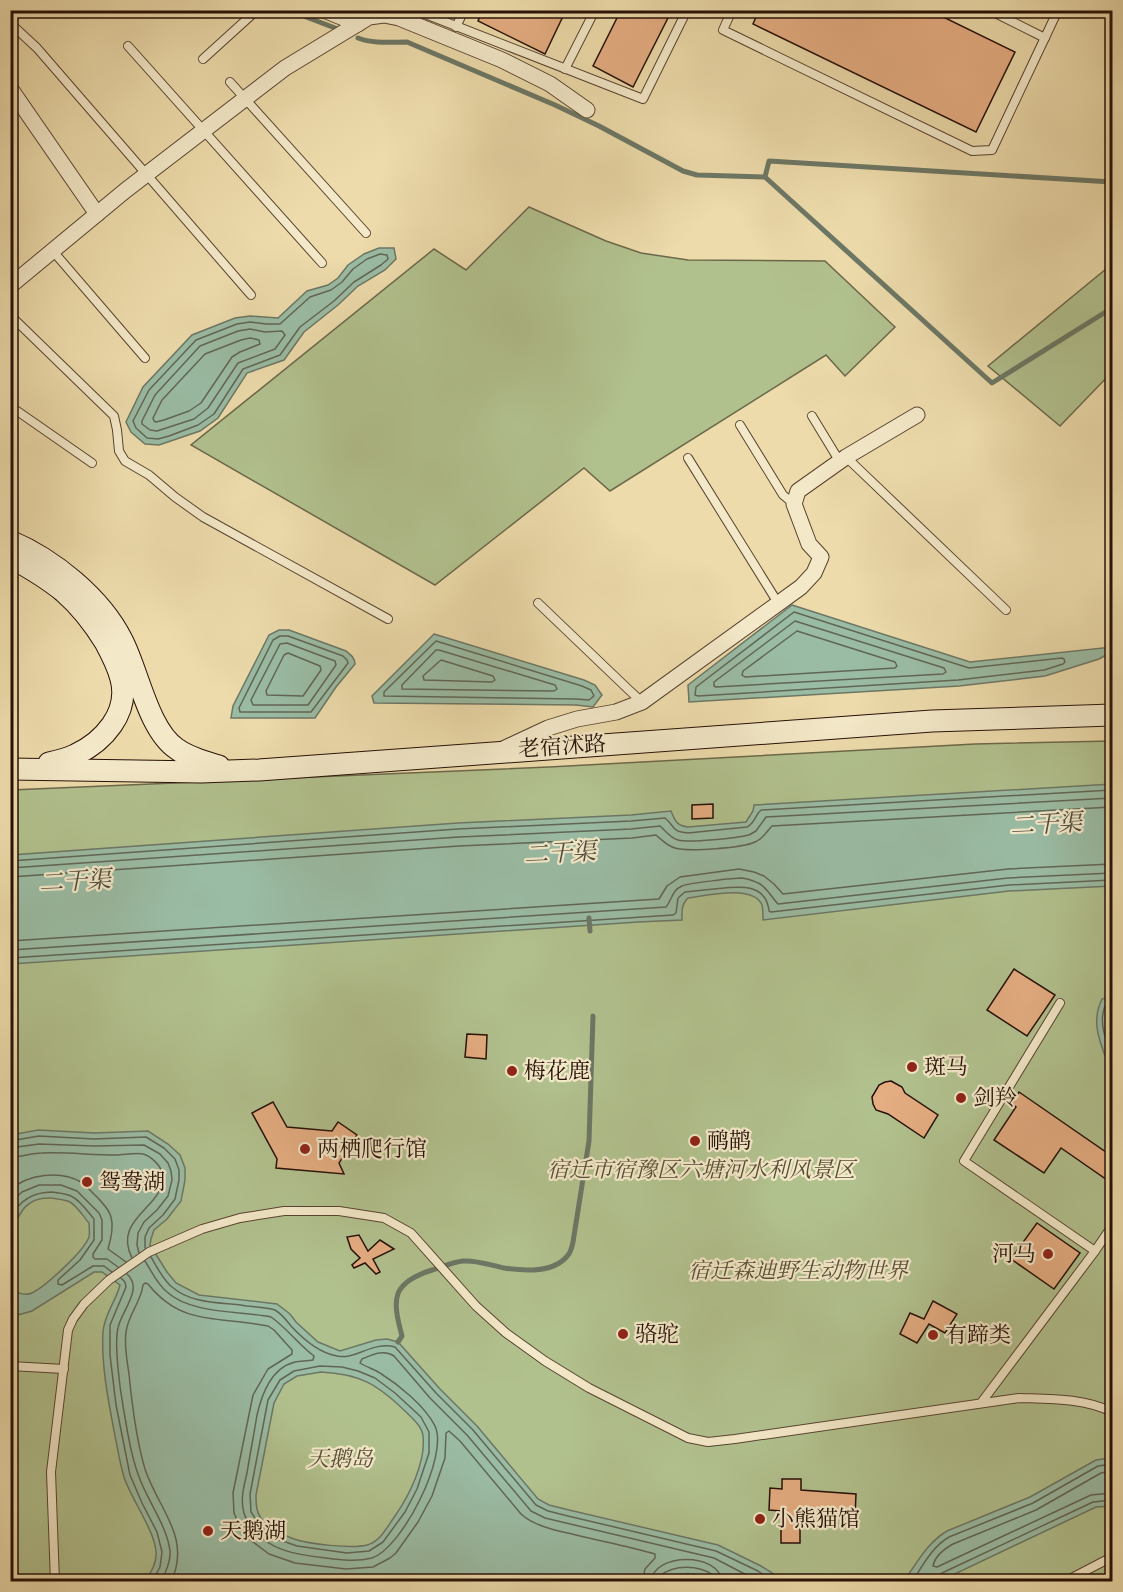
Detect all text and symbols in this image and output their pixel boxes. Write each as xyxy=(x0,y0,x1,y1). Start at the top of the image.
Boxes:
street label: 老宿沭路 xyxy=(517,730,607,764)
water label: 二干渠 xyxy=(1009,808,1086,842)
water label: 二干渠 xyxy=(523,837,600,871)
water label: 二干渠 xyxy=(38,865,115,899)
place label: 斑马 xyxy=(924,1054,968,1081)
place label: 梅花鹿 xyxy=(524,1058,590,1085)
marker: 斑马 xyxy=(905,1060,919,1074)
marker: 梅花鹿 xyxy=(505,1064,519,1078)
place label: 剑羚 xyxy=(973,1085,1017,1112)
marker: 剑羚 xyxy=(954,1091,968,1105)
place label: 鸸鹋 xyxy=(707,1128,751,1155)
marker: 鸸鹋 xyxy=(688,1134,702,1148)
place label: 两栖爬行馆 xyxy=(317,1136,427,1163)
marker: 两栖爬行馆 xyxy=(298,1142,312,1156)
park label: 宿迁市宿豫区六塘河水利风景区 xyxy=(547,1157,858,1184)
place label: 鸳鸯湖 xyxy=(99,1169,165,1196)
marker: 鸳鸯湖 xyxy=(80,1175,94,1189)
place label: 河马 xyxy=(992,1241,1036,1268)
marker: 河马 xyxy=(1041,1247,1055,1261)
park label: 宿迁森迪野生动物世界 xyxy=(688,1258,910,1285)
place label: 骆驼 xyxy=(635,1321,679,1348)
place label: 有蹄类 xyxy=(945,1322,1011,1349)
marker: 骆驼 xyxy=(616,1327,630,1341)
marker: 有蹄类 xyxy=(926,1328,940,1342)
park label: 天鹅岛 xyxy=(307,1446,374,1473)
place label: 小熊猫馆 xyxy=(772,1506,860,1533)
marker: 小熊猫馆 xyxy=(753,1512,767,1526)
place label: 天鹅湖 xyxy=(220,1518,286,1545)
marker: 天鹅湖 xyxy=(201,1524,215,1538)

